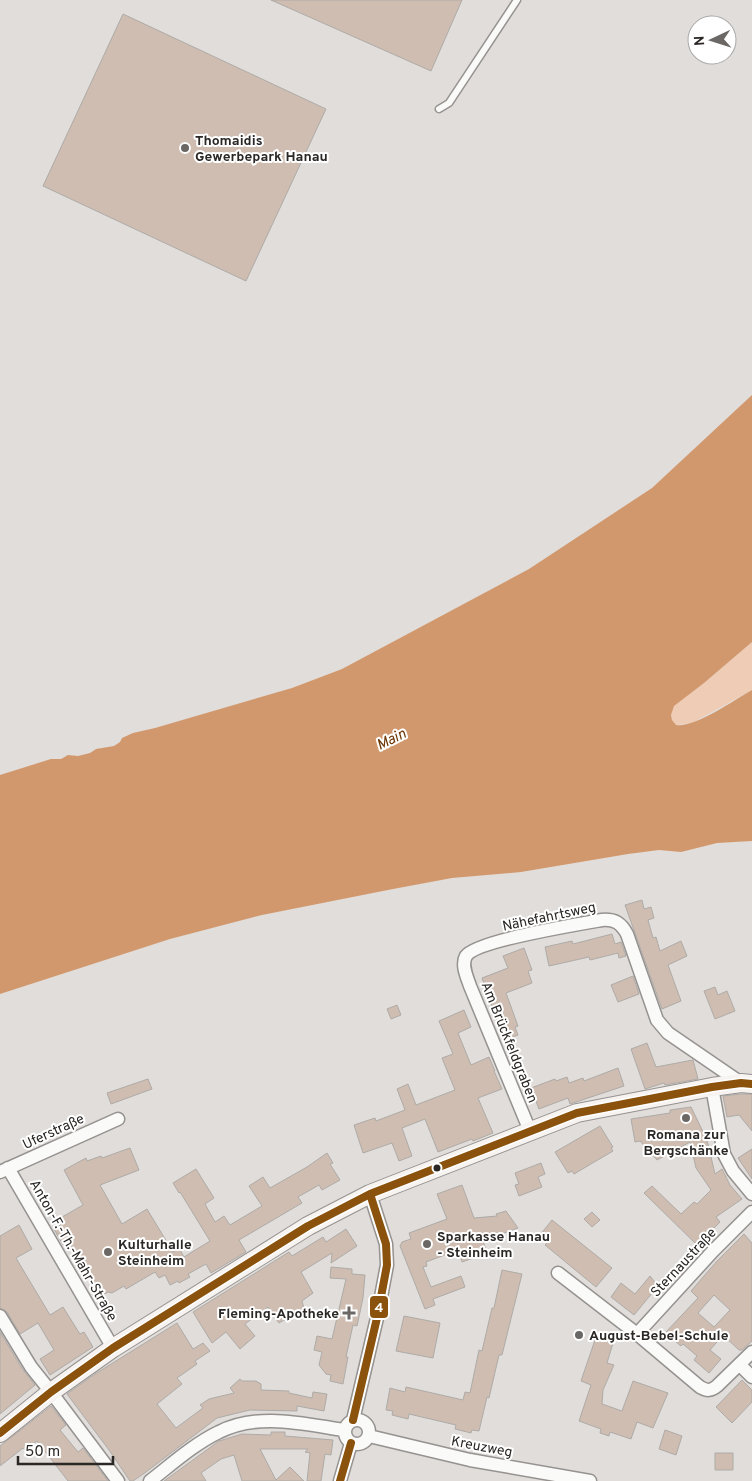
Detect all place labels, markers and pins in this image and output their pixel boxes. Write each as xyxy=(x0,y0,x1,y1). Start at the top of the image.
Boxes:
place label: Thomaidis Gewerbepark Hanau xyxy=(195,133,328,166)
marker: Thomaidis Gewerbepark Hanau xyxy=(179,142,191,154)
marker: Romana zur Bergschänke xyxy=(680,1112,692,1124)
place label: Romana zur Bergschänke xyxy=(643,1127,729,1160)
unlabelled marker xyxy=(432,1163,442,1173)
place label: Sparkasse Hanau - Steinheim xyxy=(437,1229,550,1262)
place label: Kulturhalle Steinheim xyxy=(118,1237,192,1270)
marker: Sparkasse Hanau - Steinheim xyxy=(421,1238,433,1250)
marker: Kulturhalle Steinheim xyxy=(102,1246,114,1258)
place label: Fleming-Apotheke xyxy=(218,1306,339,1323)
marker: Fleming-Apotheke xyxy=(343,1307,355,1319)
place label: August-Bebel-Schule xyxy=(589,1328,729,1345)
marker: August-Bebel-Schule xyxy=(573,1329,585,1341)

